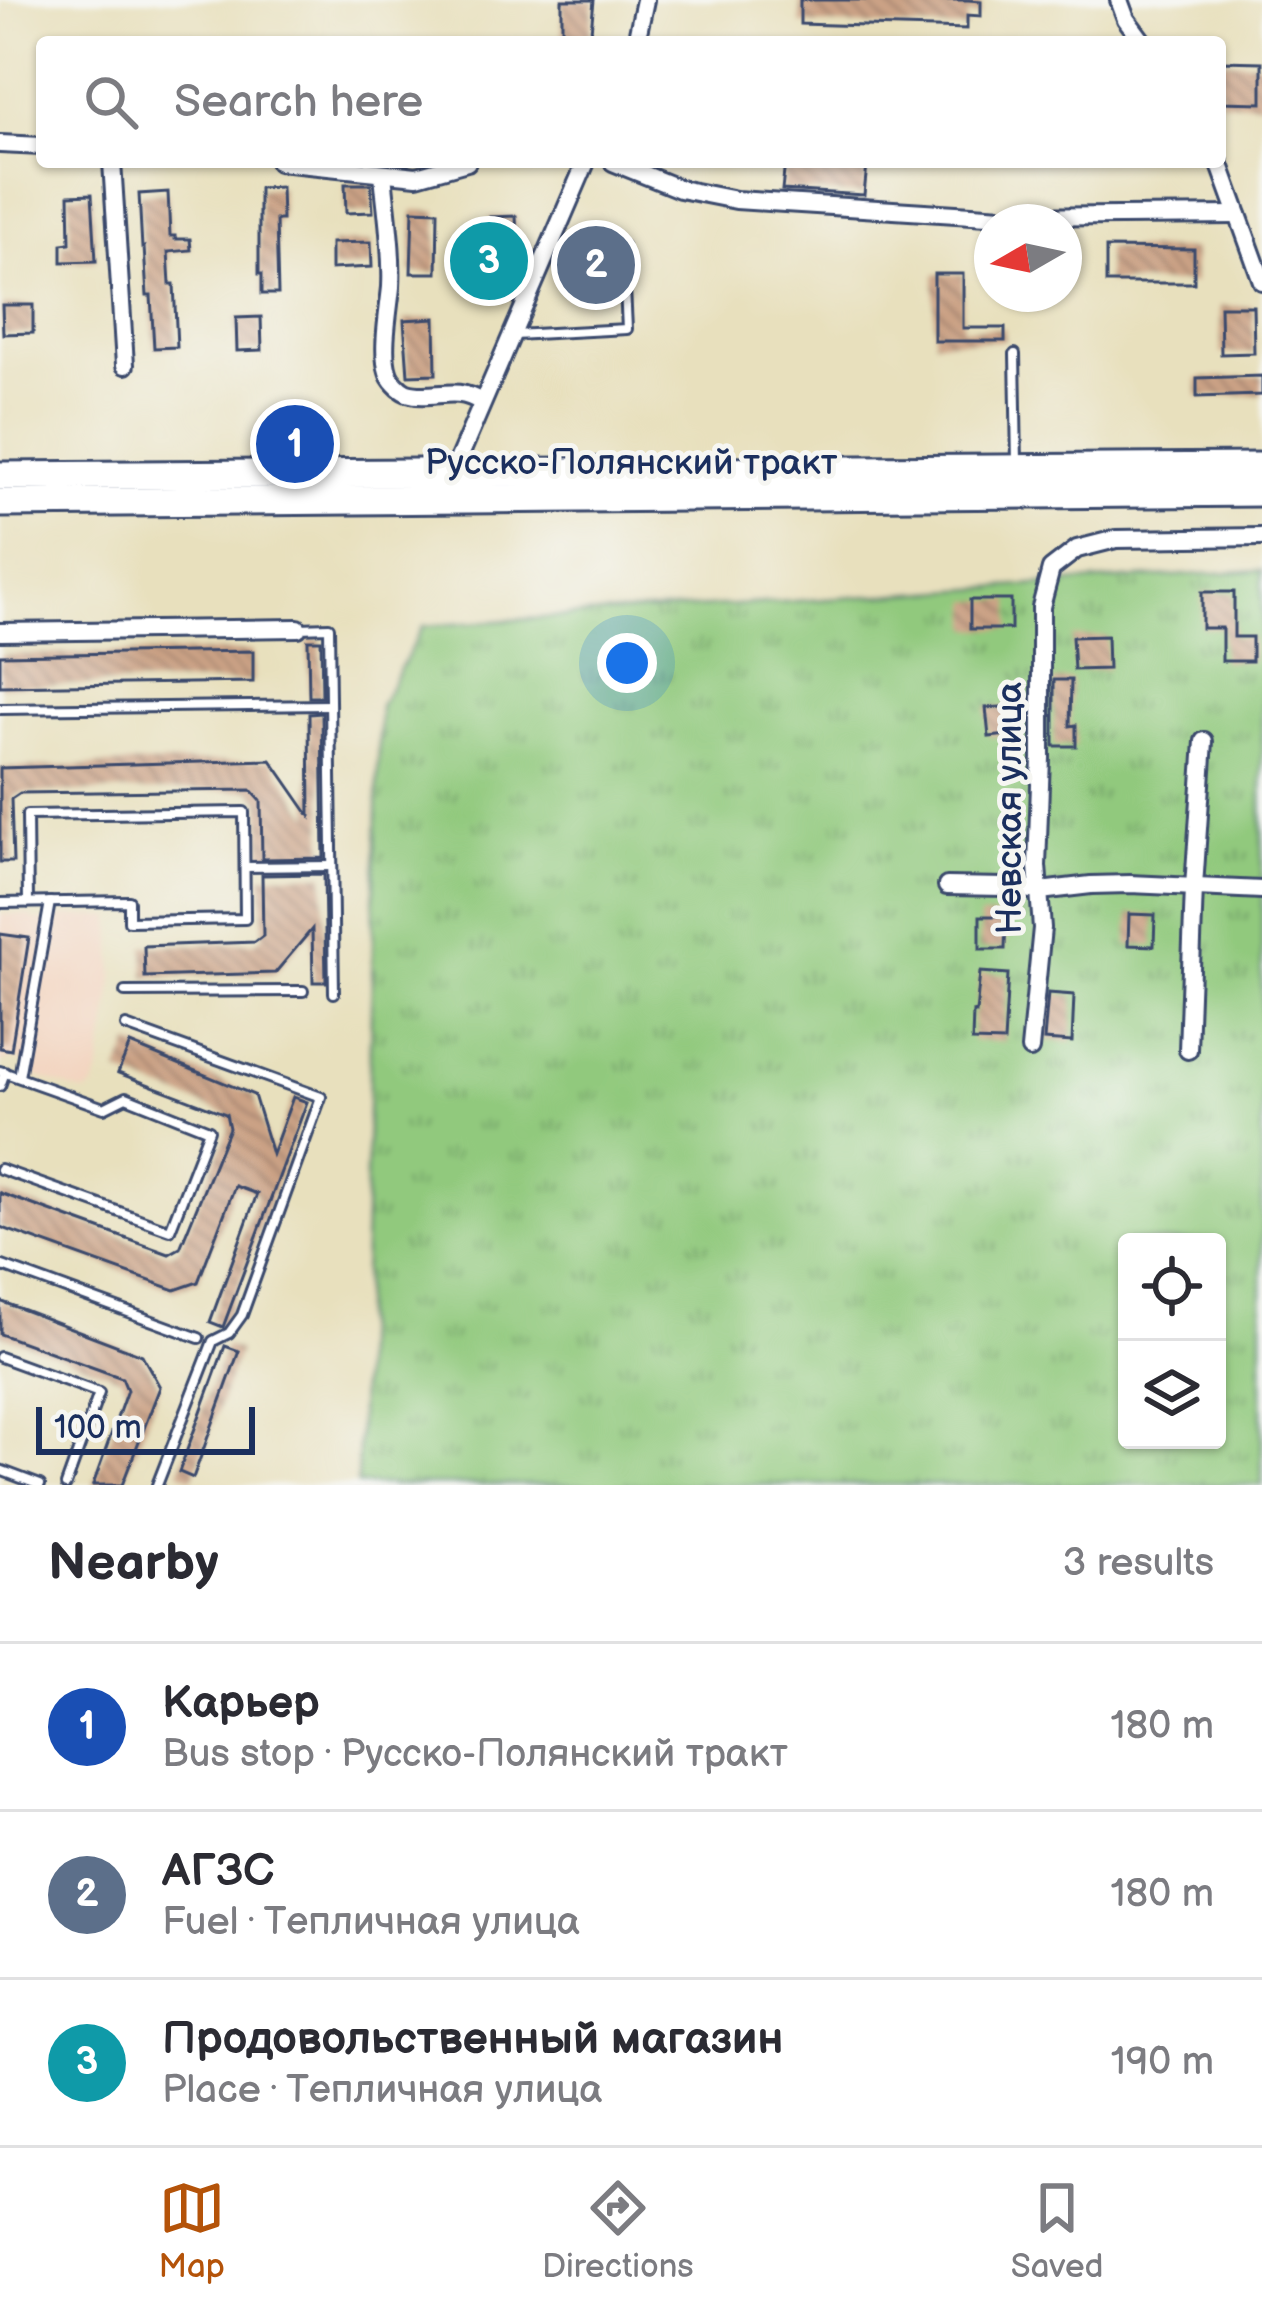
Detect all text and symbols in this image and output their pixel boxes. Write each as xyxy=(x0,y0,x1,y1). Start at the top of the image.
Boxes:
search box xyxy=(36,36,1226,168)
icon: search xyxy=(78,69,144,135)
text: Search here xyxy=(174,75,423,130)
north arrow xyxy=(974,204,1082,312)
pin: 3 xyxy=(450,216,528,306)
pin: 2 xyxy=(557,220,635,310)
pin: 1 xyxy=(256,399,334,489)
street label: Русско-Полянский тракт xyxy=(425,442,838,485)
your location xyxy=(597,633,657,693)
street label: Невская улица xyxy=(989,682,1032,934)
map controls xyxy=(1118,1233,1226,1449)
button: locate xyxy=(1118,1233,1226,1341)
button: layers xyxy=(1118,1341,1226,1449)
scale bar xyxy=(36,1401,255,1454)
text: 100 m xyxy=(54,1408,142,1448)
text: Nearby xyxy=(48,1533,219,1594)
text: 3 results xyxy=(1062,1540,1214,1587)
text: Карьер xyxy=(162,1676,320,1731)
text: 1 xyxy=(79,1703,95,1750)
text: 180 m xyxy=(1110,1703,1214,1750)
text: Bus stop · Русско-Полянский тракт xyxy=(162,1731,788,1778)
text: АГЗС xyxy=(162,1844,274,1899)
text: 2 xyxy=(75,1871,99,1918)
text: 180 m xyxy=(1110,1871,1214,1918)
text: Fuel · Тепличная улица xyxy=(162,1899,580,1946)
text: Продовольственный магазин xyxy=(162,2012,783,2067)
text: 3 xyxy=(76,2039,98,2086)
text: 190 m xyxy=(1111,2039,1214,2086)
text: Place · Тепличная улица xyxy=(162,2067,603,2114)
tab: Map xyxy=(159,2175,225,2287)
tab: Directions xyxy=(542,2175,694,2287)
tab: Saved xyxy=(1011,2175,1103,2287)

